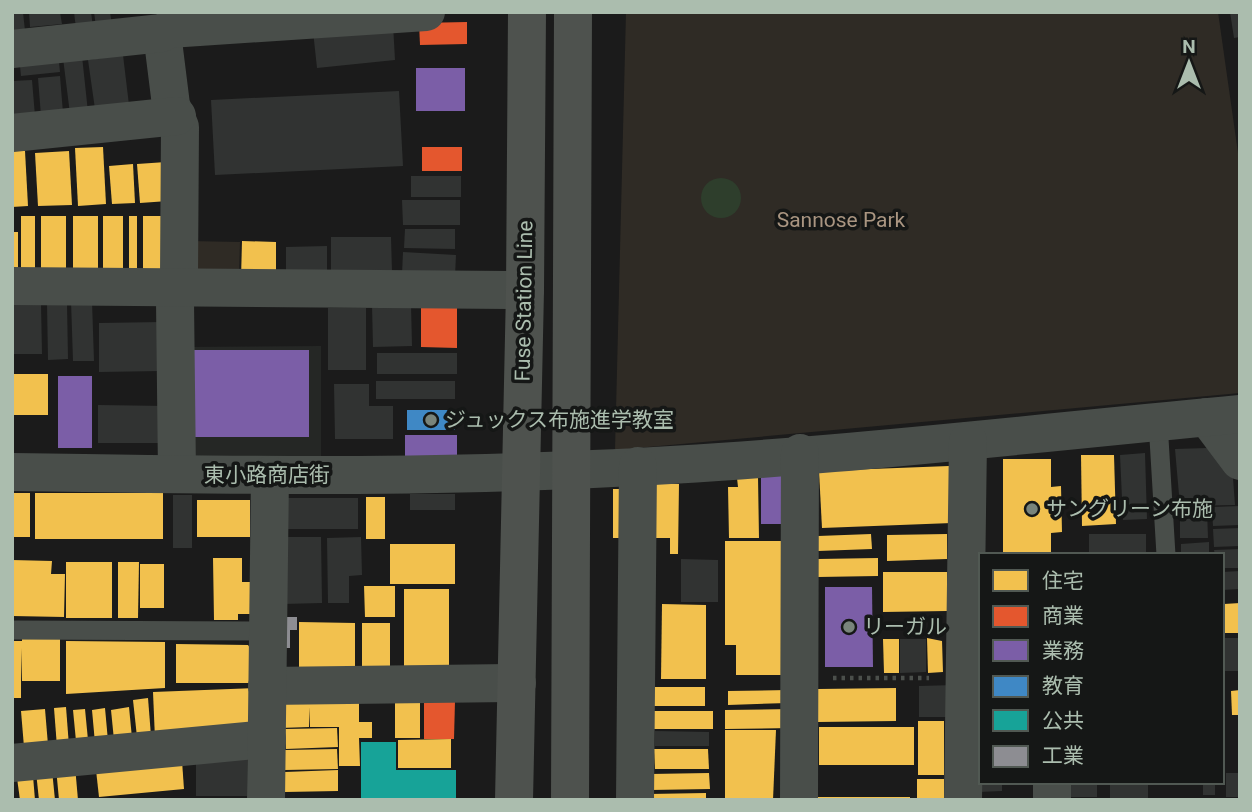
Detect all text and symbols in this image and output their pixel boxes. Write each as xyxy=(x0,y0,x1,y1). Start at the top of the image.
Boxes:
north arrow xyxy=(1154,28,1224,98)
text: N xyxy=(1182,35,1196,58)
park label: Sannose Park xyxy=(777,208,906,232)
street label: Fuse Station Line xyxy=(511,220,537,382)
place label: ジュックス布施進学教室 xyxy=(445,408,674,432)
marker: ジュックス布施進学教室 xyxy=(423,412,439,428)
street label: 東小路商店街 xyxy=(204,463,330,487)
place label: サングリーン布施 xyxy=(1046,497,1213,521)
marker: サングリーン布施 xyxy=(1024,501,1040,517)
legend xyxy=(979,553,1224,784)
text: 住宅 xyxy=(1042,569,1084,593)
text: 商業 xyxy=(1042,604,1084,628)
place label: リーガル xyxy=(863,615,947,639)
marker: リーガル xyxy=(841,619,857,635)
text: 業務 xyxy=(1042,639,1084,663)
text: 教育 xyxy=(1042,674,1084,698)
text: 公共 xyxy=(1042,709,1084,733)
text: 工業 xyxy=(1042,744,1084,768)

